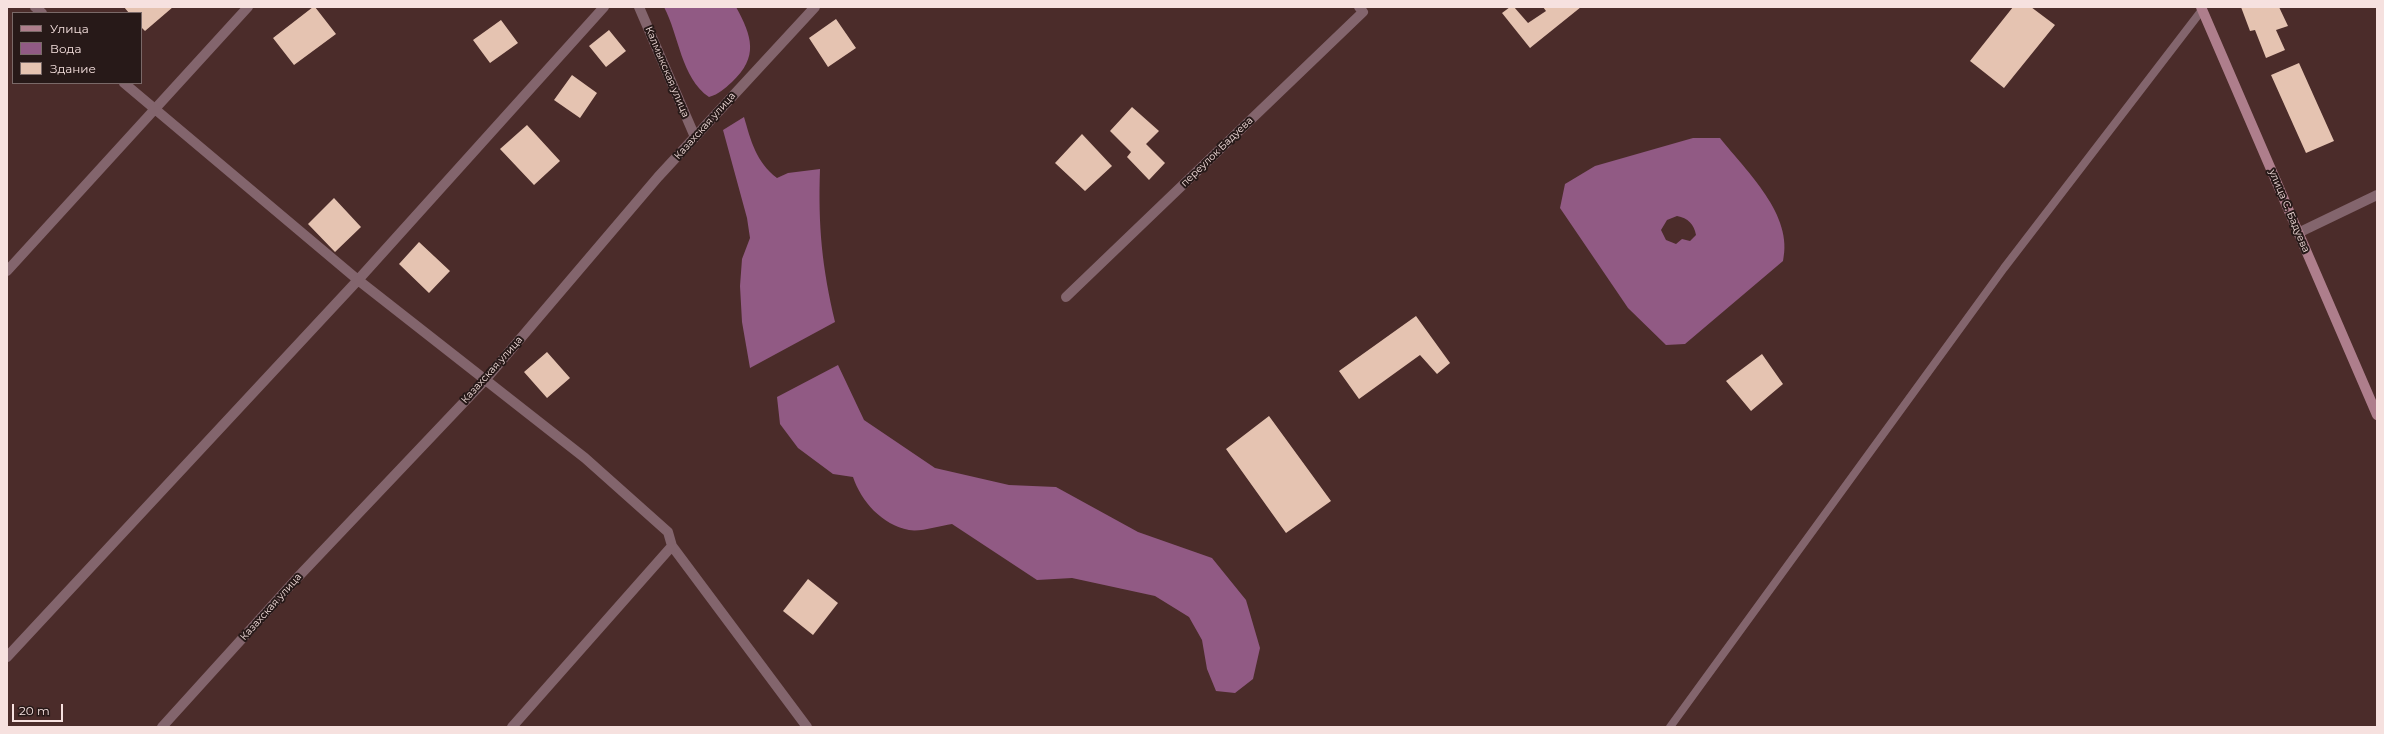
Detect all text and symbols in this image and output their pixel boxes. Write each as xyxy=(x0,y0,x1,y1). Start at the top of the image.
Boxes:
legend xyxy=(12,12,142,84)
text: Улица xyxy=(50,21,89,36)
street label: Калмыкская улица xyxy=(642,25,692,119)
text: Вода xyxy=(50,41,81,56)
text: Здание xyxy=(50,61,96,76)
street label: Казахская улица xyxy=(672,90,738,162)
street label: переулок Бадуева xyxy=(1179,115,1255,189)
street label: улица С. Бадуева xyxy=(2266,168,2312,254)
street label: Казахская улица xyxy=(459,334,525,406)
street label: Казахская улица xyxy=(238,571,304,643)
scale bar xyxy=(14,696,65,722)
text: 20 m xyxy=(19,703,50,718)

